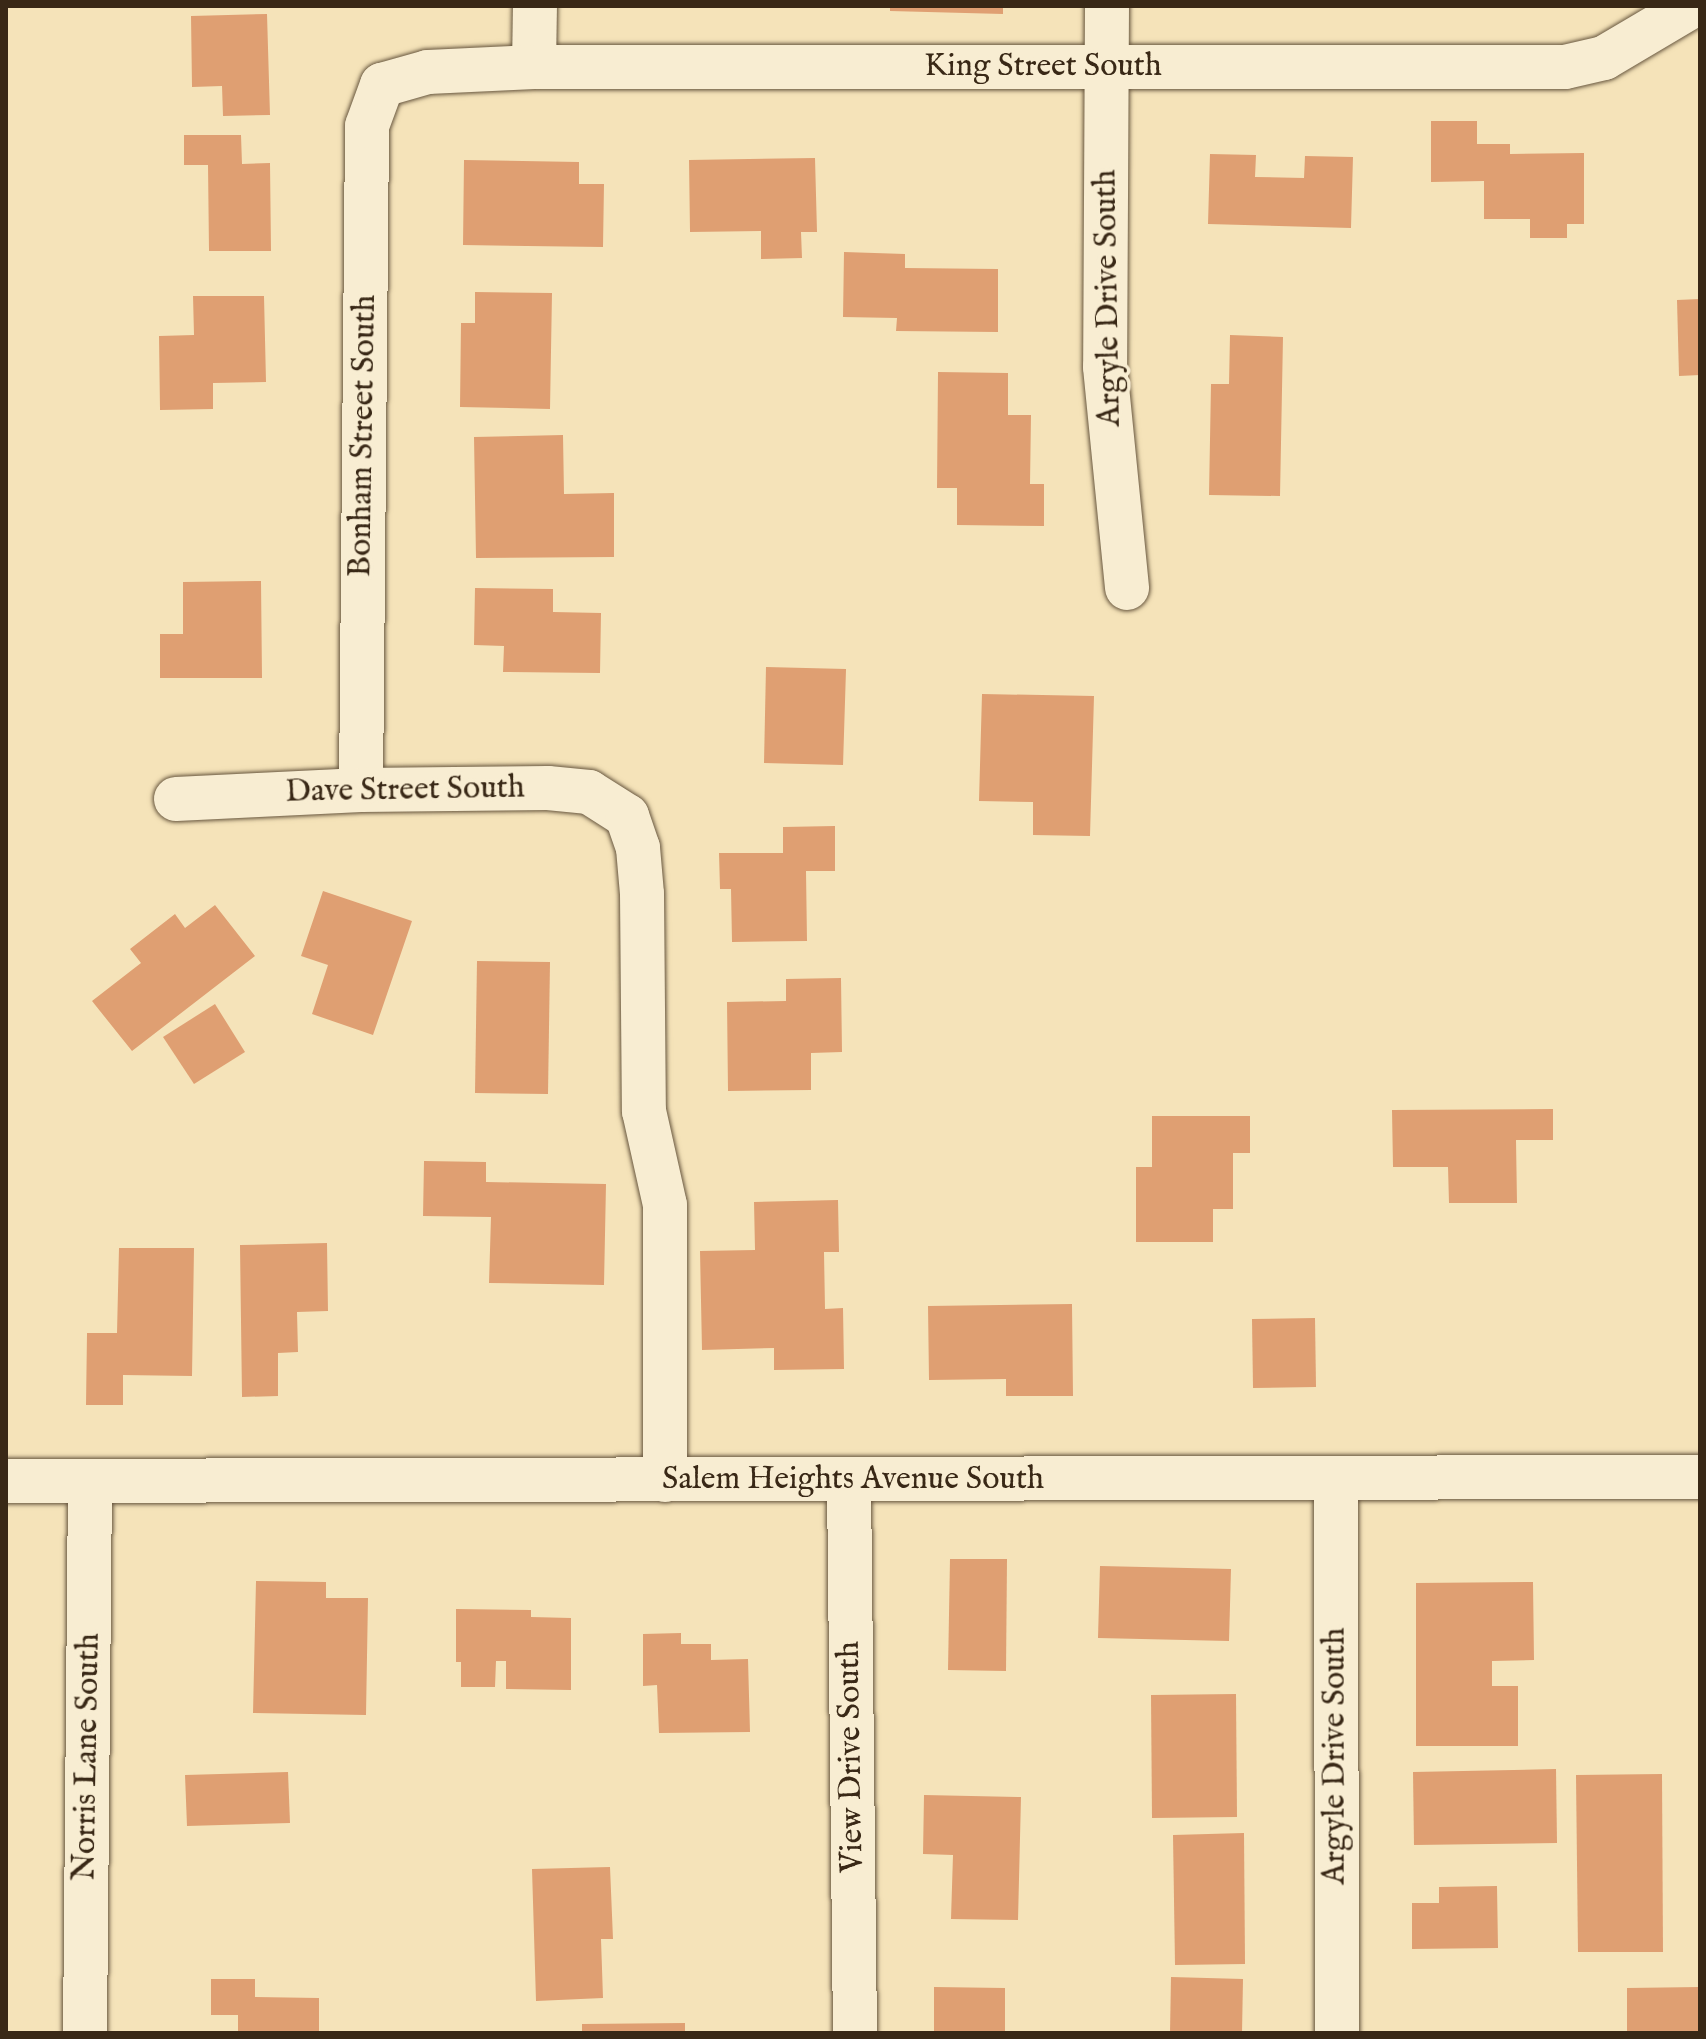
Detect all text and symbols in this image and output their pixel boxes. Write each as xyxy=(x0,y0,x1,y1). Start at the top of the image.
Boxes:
street label: King Street South xyxy=(924,48,1162,86)
street label: Argyle Drive South xyxy=(1088,169,1130,427)
street label: Bonham Street South xyxy=(342,294,386,578)
street label: Dave Street South xyxy=(285,770,525,812)
street label: Salem Heights Avenue South xyxy=(662,1461,1044,1499)
street label: Argyle Drive South xyxy=(1317,1627,1355,1885)
street label: Norris Lane South xyxy=(67,1633,109,1881)
street label: View Drive South xyxy=(831,1641,873,1873)

